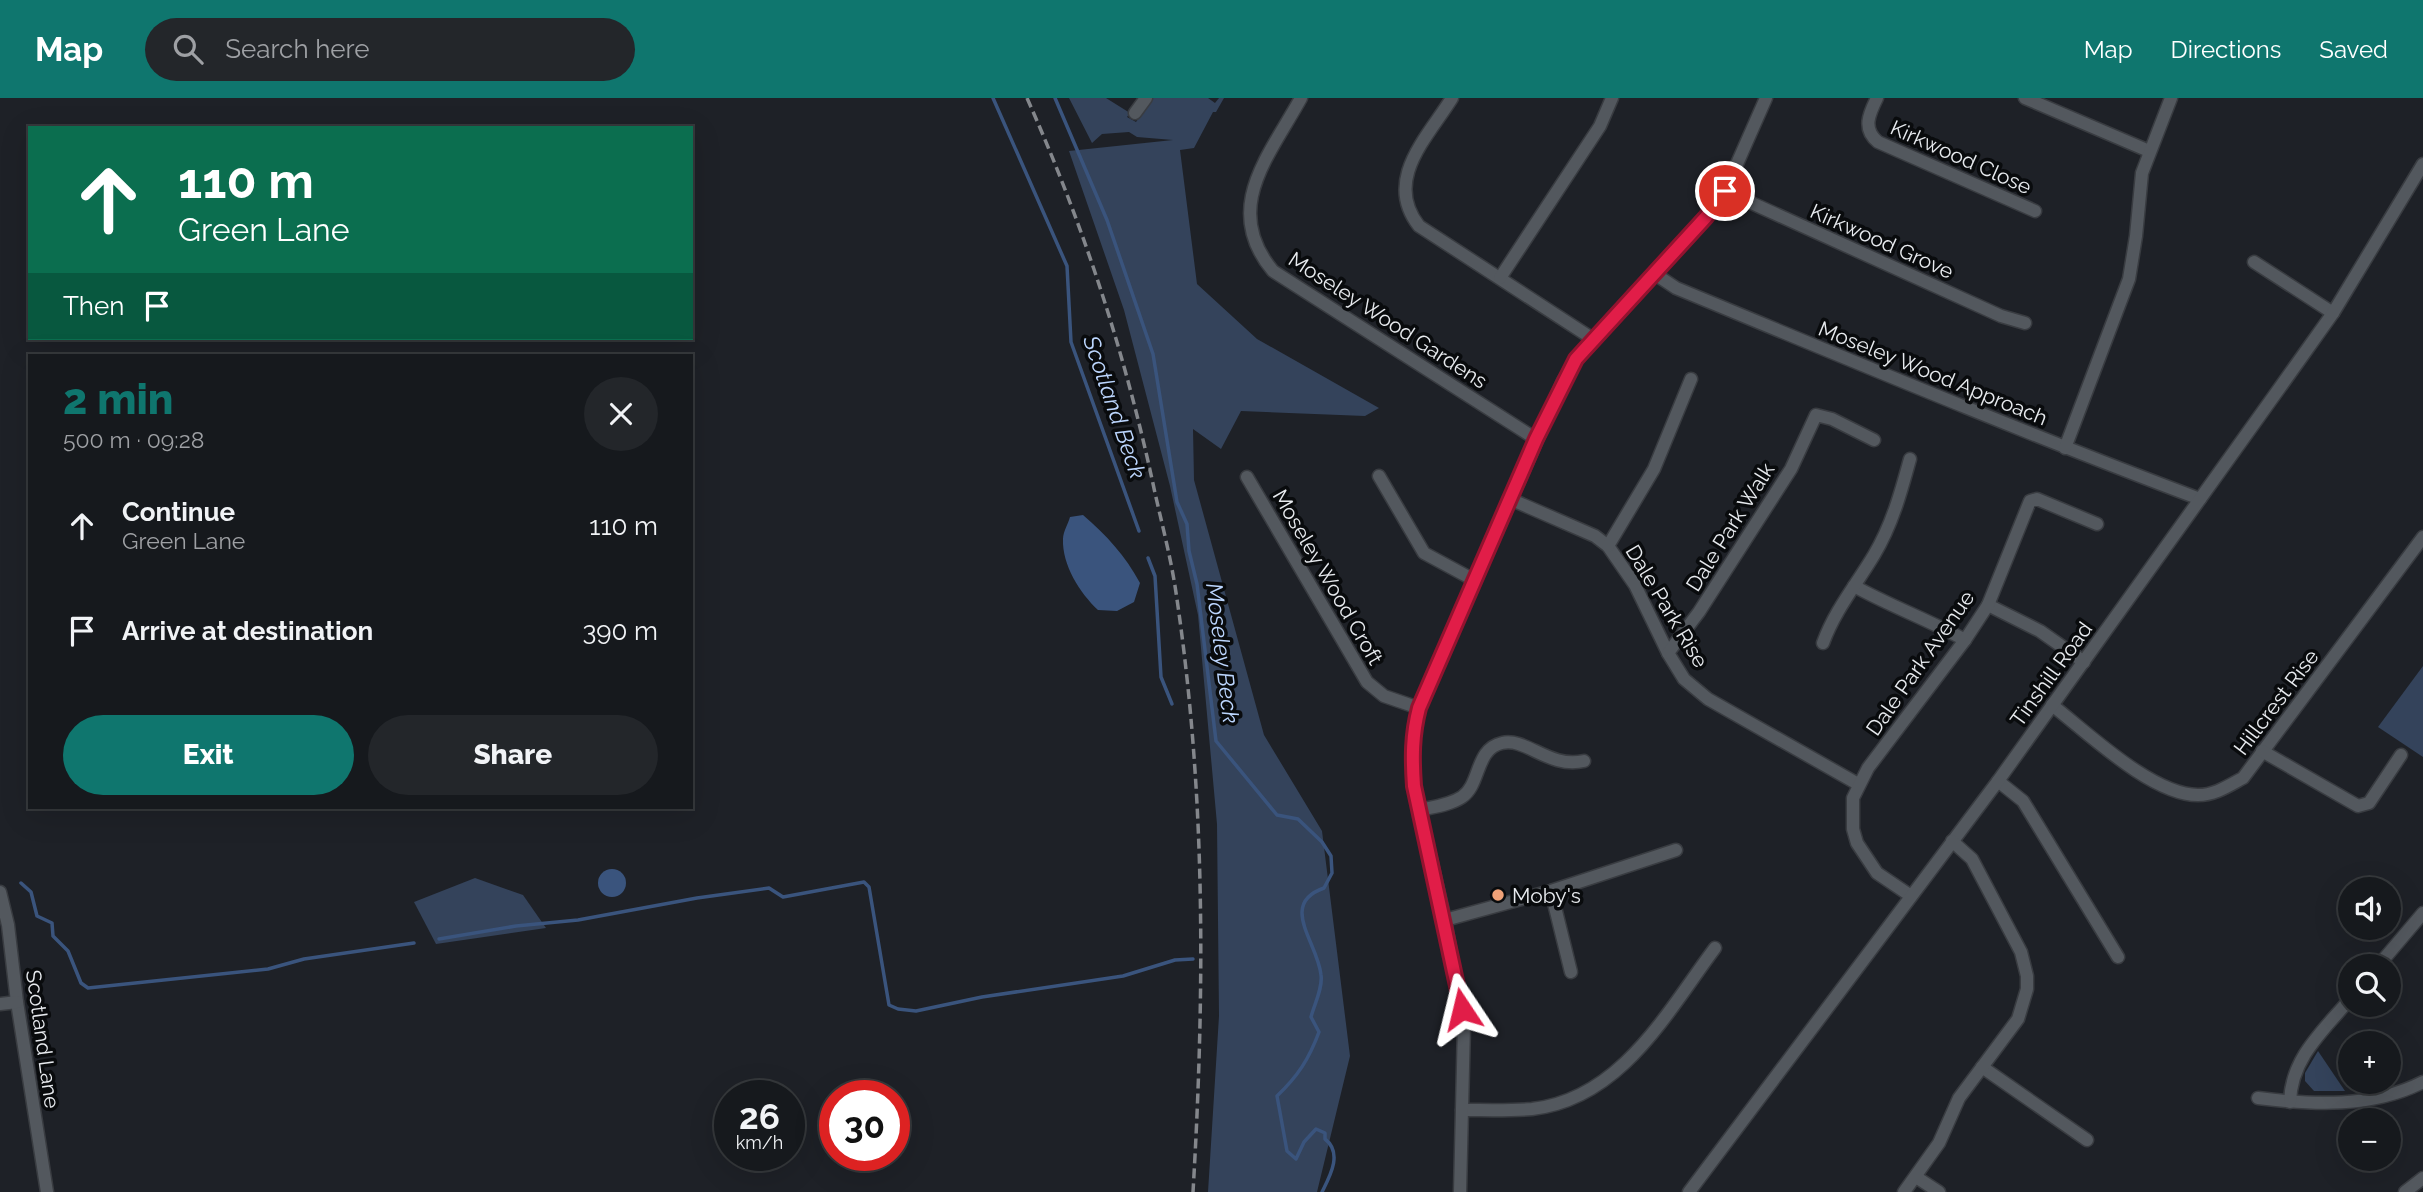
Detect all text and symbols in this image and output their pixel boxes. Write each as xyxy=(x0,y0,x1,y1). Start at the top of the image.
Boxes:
search box xyxy=(145,18,635,81)
text: Map xyxy=(35,30,103,69)
icon: search xyxy=(169,30,207,68)
text: Search here xyxy=(225,34,370,64)
text: Map xyxy=(2084,35,2133,64)
text: Directions xyxy=(2171,35,2281,64)
text: Saved xyxy=(2319,35,2388,64)
street label: Kirkwood Close xyxy=(1887,115,2035,199)
text: 110 m xyxy=(178,152,314,209)
icon: ahead xyxy=(63,154,154,245)
pin xyxy=(1695,161,1755,221)
icon: arrive xyxy=(1706,172,1744,210)
street label: Kirkwood Grove xyxy=(1807,198,1957,284)
text: Green Lane xyxy=(178,211,350,248)
street label: Moseley Wood Gardens xyxy=(1284,246,1492,394)
icon: arrive xyxy=(138,287,176,325)
text: Then xyxy=(63,291,124,321)
street label: Moseley Wood Approach xyxy=(1815,316,2051,430)
water label: Scotland Beck xyxy=(1078,331,1152,482)
text: 2 min xyxy=(63,375,173,424)
button: close xyxy=(584,377,658,451)
text: 500 m · 09:28 xyxy=(63,426,204,453)
street label: Dale Park Walk xyxy=(1681,458,1779,596)
street label: Moseley Wood Croft xyxy=(1268,485,1388,669)
text: Continue xyxy=(122,497,235,527)
icon: ahead xyxy=(63,507,101,545)
text: 110 m xyxy=(589,511,658,541)
text: Green Lane xyxy=(122,527,245,554)
street label: Dale Park Rise xyxy=(1621,540,1713,672)
water label: Moseley Beck xyxy=(1201,581,1245,725)
street label: Dale Park Avenue xyxy=(1861,586,1979,740)
icon: arrive xyxy=(63,612,101,650)
text: Arrive at destination xyxy=(122,616,373,646)
text: 390 m xyxy=(582,616,658,646)
street label: Tinshill Road xyxy=(2005,617,2097,731)
street label: Hillcrest Rise xyxy=(2228,644,2324,760)
button: Exit xyxy=(63,715,354,795)
button: Share xyxy=(368,715,658,795)
map controls xyxy=(2338,877,2401,1171)
button: sound xyxy=(2338,877,2401,940)
place label: Moby's xyxy=(1512,883,1581,908)
marker: Moby's xyxy=(1490,887,1506,903)
button: search xyxy=(2338,954,2401,1017)
street label: Scotland Lane xyxy=(21,968,65,1110)
position arrow xyxy=(1425,972,1499,1046)
button: + xyxy=(2338,1031,2401,1094)
speed limit sign: 30 xyxy=(819,1080,910,1171)
text: 26 xyxy=(739,1096,780,1137)
button: − xyxy=(2338,1108,2401,1171)
text: km/h xyxy=(736,1132,783,1153)

